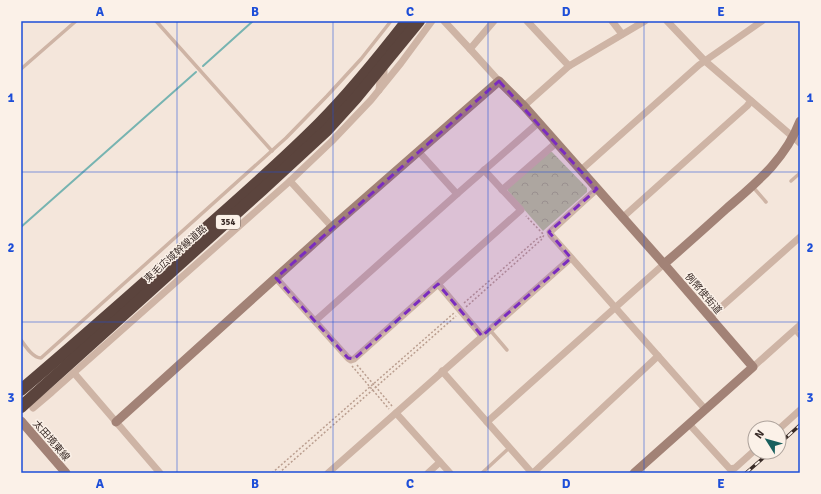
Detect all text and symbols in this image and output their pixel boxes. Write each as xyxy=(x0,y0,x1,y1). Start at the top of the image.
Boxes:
text: A xyxy=(96,4,105,20)
text: B xyxy=(251,4,259,20)
text: C xyxy=(406,4,414,20)
text: D xyxy=(562,4,571,20)
text: E xyxy=(717,4,725,20)
text: 1 xyxy=(7,90,15,106)
text: 1 xyxy=(806,90,814,106)
road number: 354 xyxy=(216,215,240,229)
street label: 東毛広域幹線道路 xyxy=(142,223,209,285)
text: 2 xyxy=(7,240,15,256)
text: 2 xyxy=(806,240,814,256)
street label: 例幣使街道 xyxy=(682,270,724,316)
text: 3 xyxy=(7,390,15,406)
text: 3 xyxy=(806,390,814,406)
street label: 太田境東線 xyxy=(30,418,72,463)
north arrow xyxy=(747,420,787,460)
text: N xyxy=(752,427,767,441)
text: A xyxy=(96,476,105,492)
text: B xyxy=(251,476,259,492)
text: C xyxy=(406,476,414,492)
text: D xyxy=(562,476,571,492)
text: E xyxy=(717,476,725,492)

